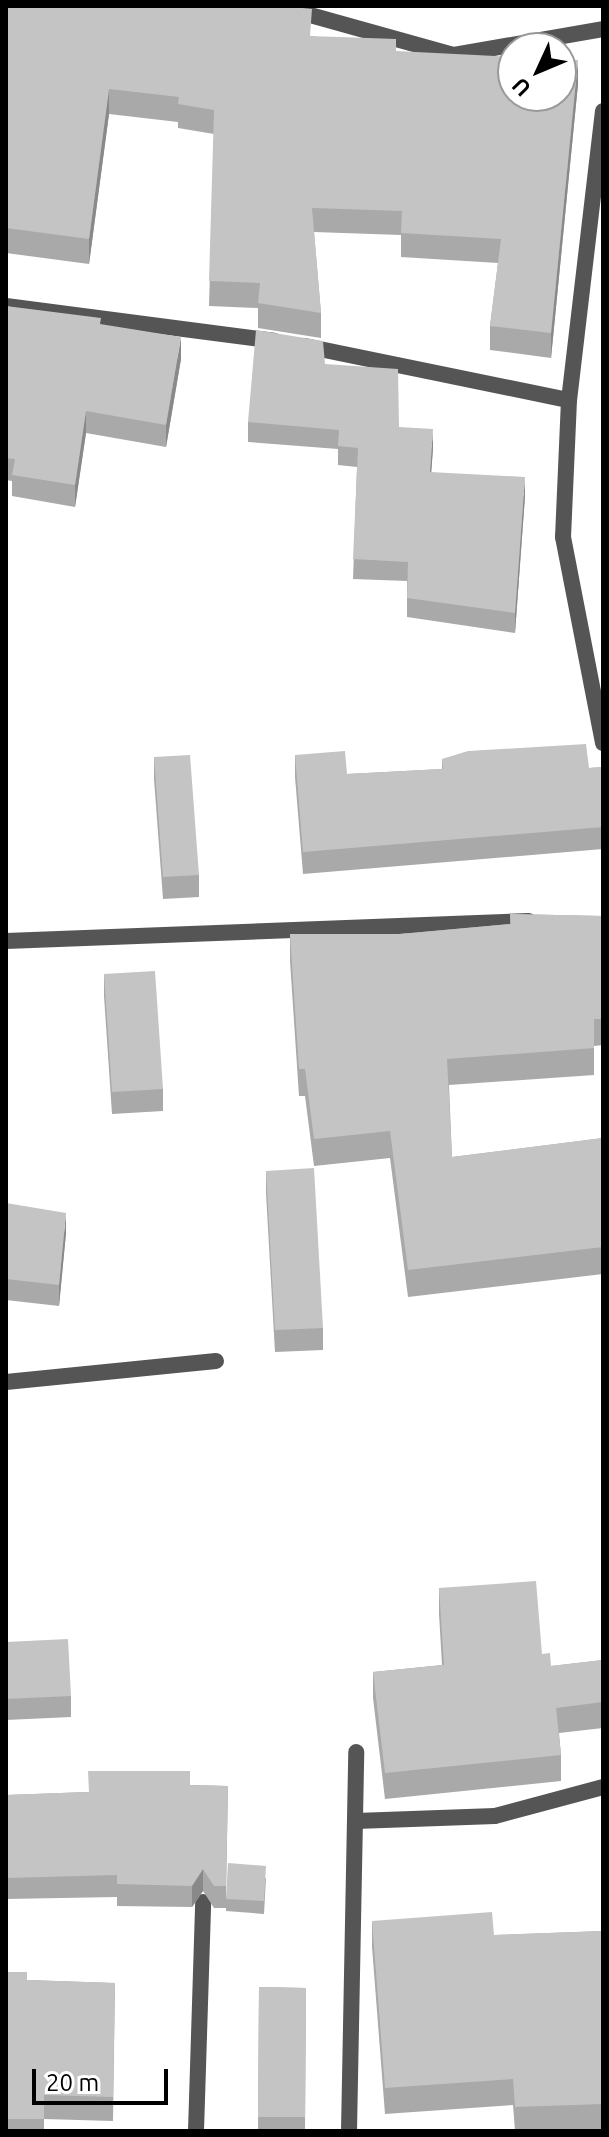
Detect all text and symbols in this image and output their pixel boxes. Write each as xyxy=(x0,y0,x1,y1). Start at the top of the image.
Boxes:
north arrow xyxy=(497,32,577,112)
text: U xyxy=(506,73,535,102)
scale bar xyxy=(36,2053,172,2103)
text: 20 m xyxy=(46,2069,99,2096)

